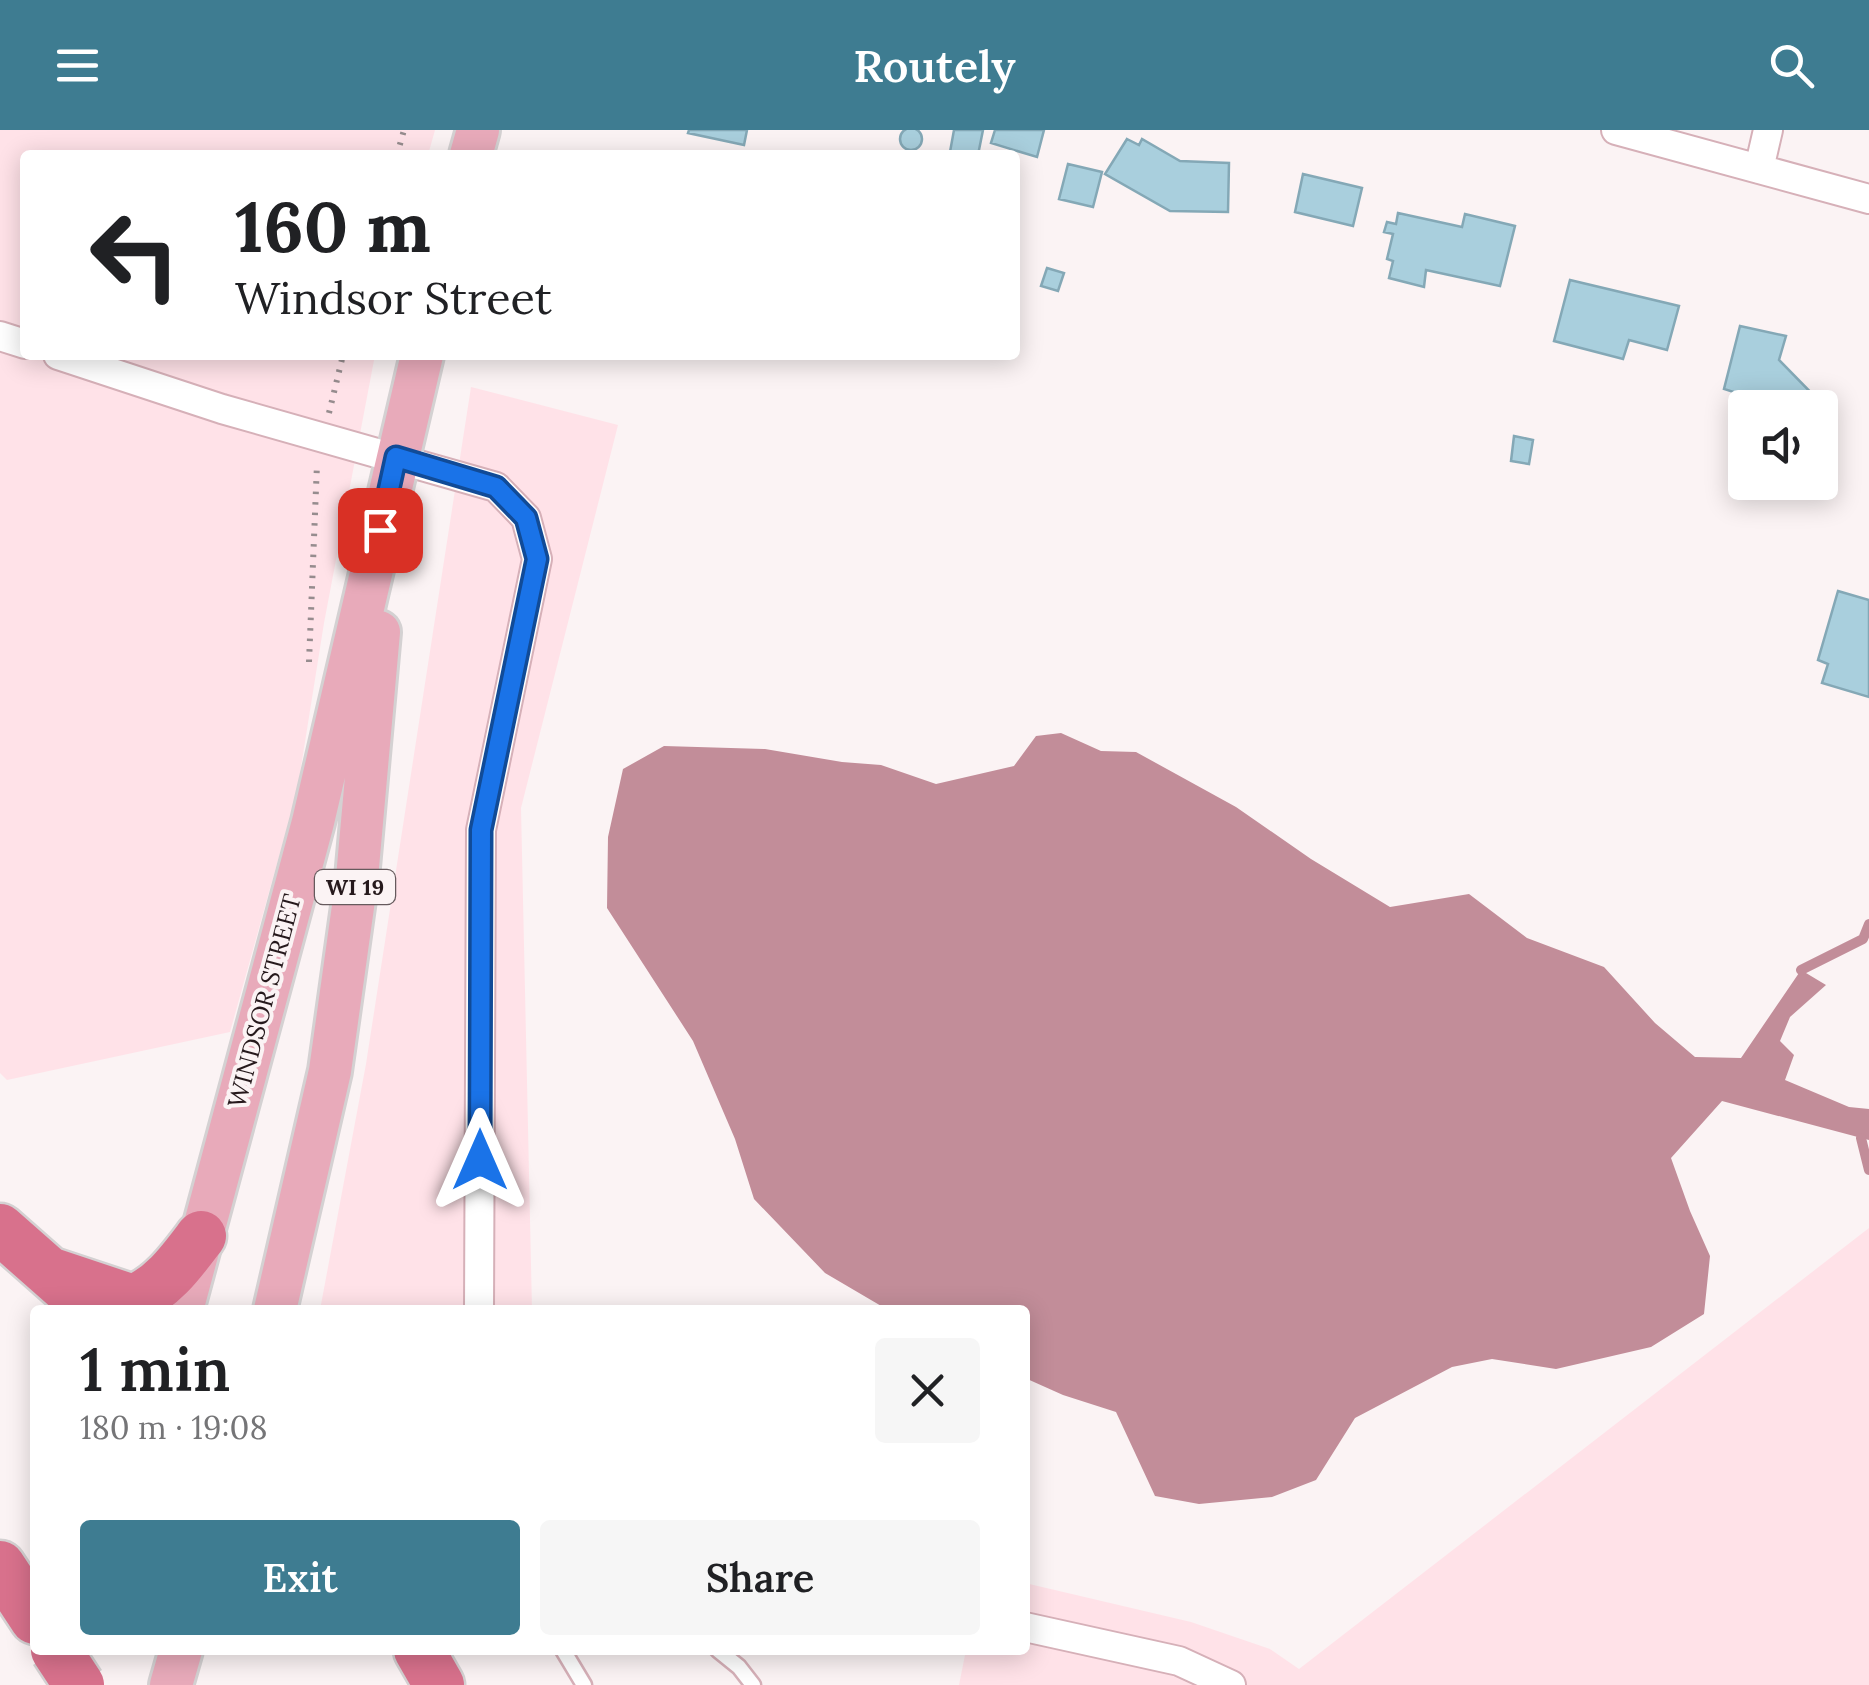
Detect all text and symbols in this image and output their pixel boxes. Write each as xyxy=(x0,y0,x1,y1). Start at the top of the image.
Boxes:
text: Routely xyxy=(853,37,1016,94)
icon: menu xyxy=(50,38,105,93)
icon: search xyxy=(1764,38,1819,93)
text: 160 m xyxy=(235,182,431,271)
icon: left xyxy=(70,190,200,320)
text: Windsor Street xyxy=(235,269,552,326)
map controls xyxy=(1728,390,1838,500)
button: sound xyxy=(1728,390,1838,500)
pin xyxy=(338,488,423,573)
icon: arrive xyxy=(353,503,408,558)
road number: WI 19 xyxy=(315,870,395,904)
street label: WINDSOR STREET xyxy=(220,891,308,1111)
position arrow xyxy=(428,1108,532,1212)
text: 1 min xyxy=(80,1331,230,1407)
button: close xyxy=(875,1338,980,1443)
text: 180 m · 19:08 xyxy=(80,1407,267,1448)
button: Exit xyxy=(80,1520,520,1635)
button: Share xyxy=(540,1520,980,1635)

